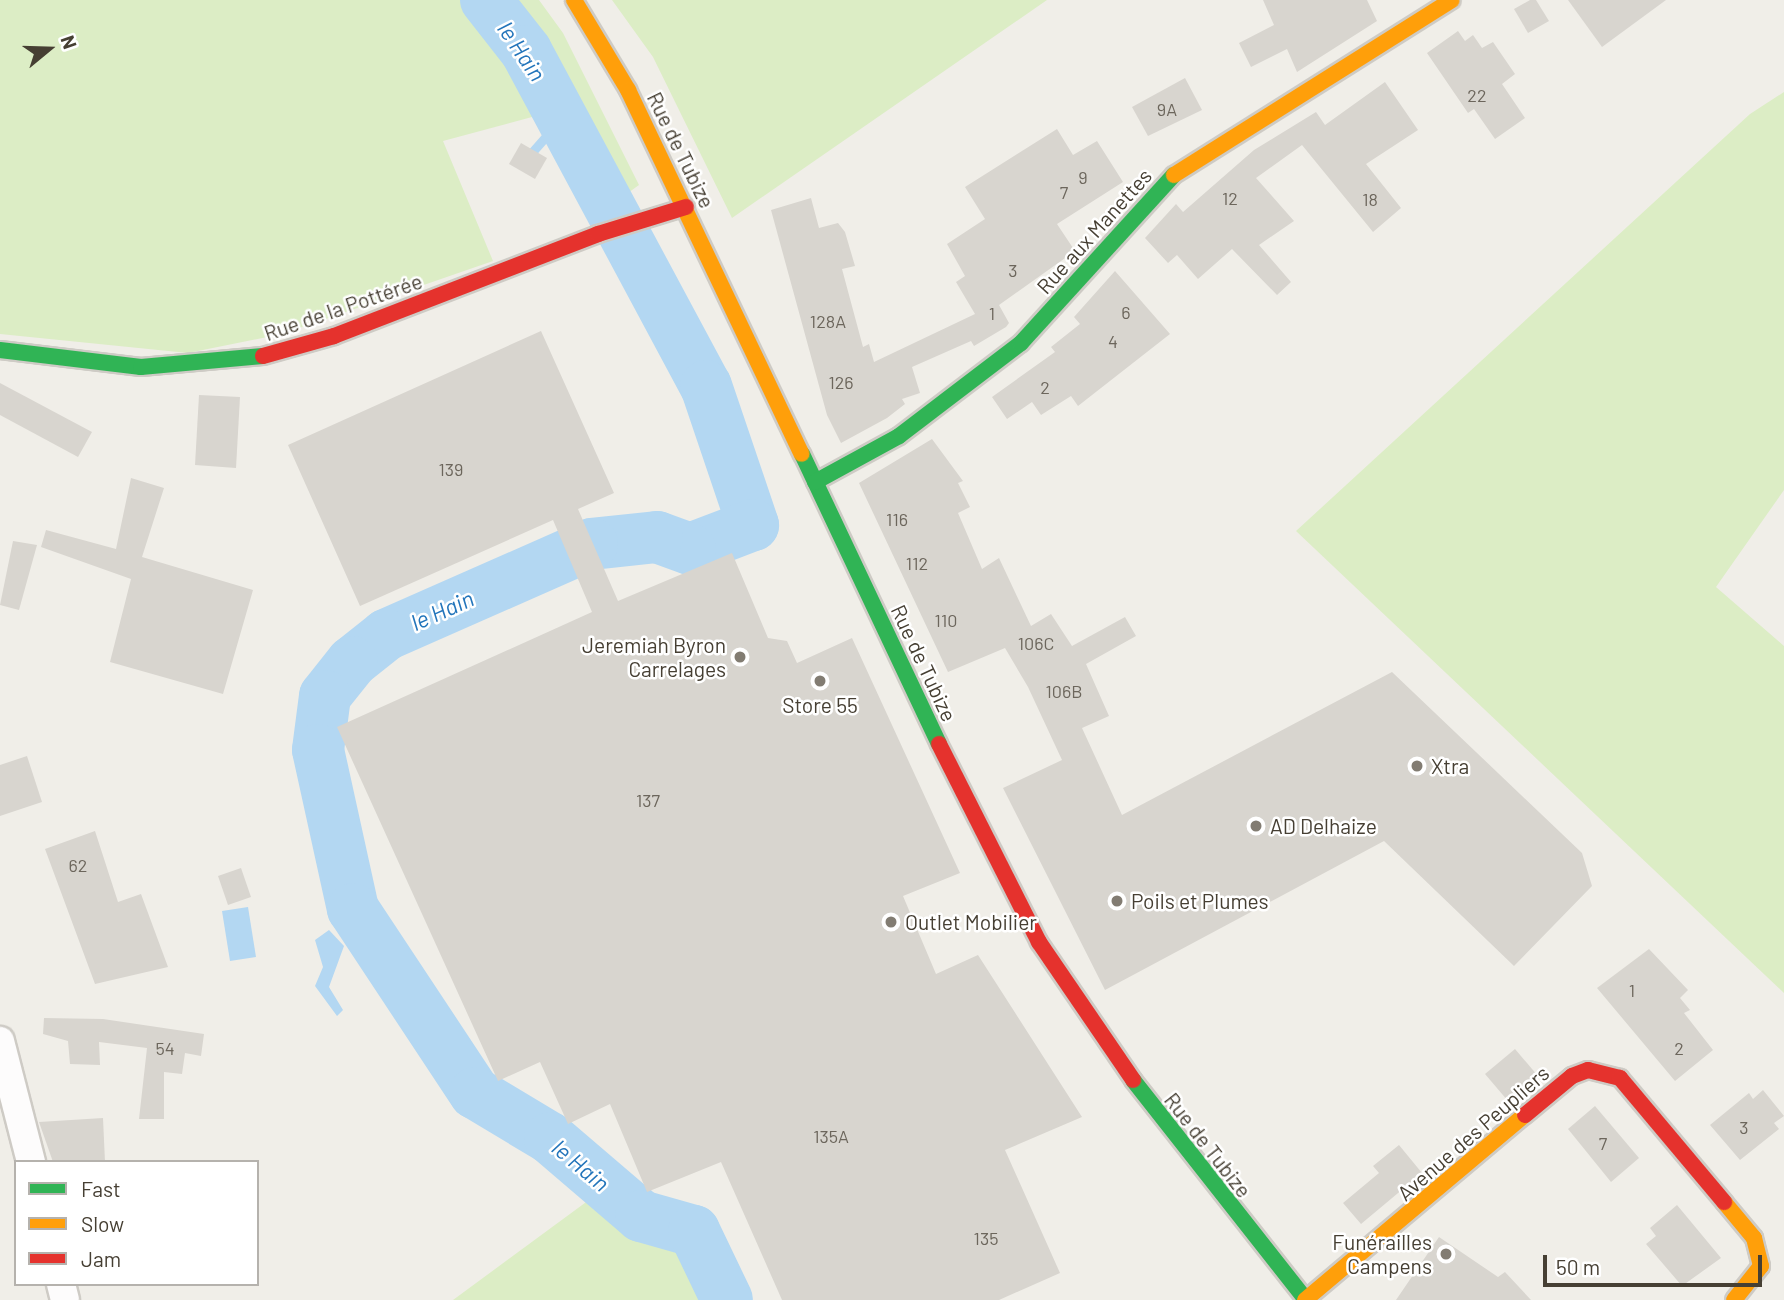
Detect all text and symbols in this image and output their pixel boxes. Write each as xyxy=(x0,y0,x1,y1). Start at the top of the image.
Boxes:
north arrow xyxy=(14,14,84,84)
water label: le Hain xyxy=(492,16,552,86)
text: N xyxy=(56,32,82,52)
house number: 22 xyxy=(1467,84,1487,106)
street label: Rue de Tubize xyxy=(642,88,720,212)
house number: 9A xyxy=(1157,98,1177,120)
street label: Rue aux Manettes xyxy=(1031,163,1157,299)
house number: 9 xyxy=(1078,166,1088,188)
house number: 7 xyxy=(1060,181,1068,203)
house number: 12 xyxy=(1222,187,1238,209)
house number: 18 xyxy=(1362,188,1378,210)
house number: 3 xyxy=(1008,259,1018,281)
street label: Rue de la Pottérée xyxy=(261,268,425,346)
house number: 6 xyxy=(1121,301,1131,323)
house number: 1 xyxy=(989,302,995,324)
house number: 128A xyxy=(810,310,846,332)
house number: 4 xyxy=(1108,330,1118,352)
house number: 126 xyxy=(828,371,854,393)
house number: 2 xyxy=(1040,376,1050,398)
house number: 139 xyxy=(439,458,463,480)
house number: 116 xyxy=(886,508,908,530)
house number: 112 xyxy=(906,552,928,574)
water label: le Hain xyxy=(406,584,478,636)
street label: Rue de Tubize xyxy=(886,601,962,725)
house number: 110 xyxy=(935,609,957,631)
place label: Jeremiah Byron Carrelages xyxy=(582,632,726,682)
house number: 106C xyxy=(1018,632,1054,654)
marker: Jeremiah Byron Carrelages xyxy=(732,649,748,665)
marker: Store 55 xyxy=(812,673,828,689)
house number: 106B xyxy=(1045,680,1083,702)
place label: Store 55 xyxy=(782,692,858,718)
place label: Xtra xyxy=(1431,753,1469,779)
marker: Xtra xyxy=(1409,758,1425,774)
house number: 137 xyxy=(636,789,660,811)
place label: AD Delhaize xyxy=(1270,813,1377,839)
marker: AD Delhaize xyxy=(1248,818,1264,834)
house number: 62 xyxy=(69,854,87,876)
place label: Poils et Plumes xyxy=(1131,888,1269,914)
marker: Poils et Plumes xyxy=(1109,893,1125,909)
place label: Outlet Mobilier xyxy=(905,909,1037,935)
marker: Outlet Mobilier xyxy=(883,914,899,930)
house number: 1 xyxy=(1629,979,1635,1001)
house number: 54 xyxy=(155,1037,175,1059)
house number: 2 xyxy=(1674,1037,1684,1059)
street label: Avenue des Peupliers xyxy=(1392,1060,1554,1206)
street label: Rue de Tubize xyxy=(1159,1088,1257,1202)
house number: 3 xyxy=(1739,1116,1749,1138)
house number: 135A xyxy=(813,1125,849,1147)
house number: 7 xyxy=(1599,1132,1607,1154)
water label: le Hain xyxy=(547,1133,615,1197)
legend xyxy=(14,1160,259,1286)
text: Fast xyxy=(81,1176,121,1201)
text: Slow xyxy=(81,1211,124,1236)
house number: 135 xyxy=(974,1227,998,1249)
place label: Funérailles Campens xyxy=(1332,1229,1432,1279)
scale bar xyxy=(1546,1240,1765,1284)
text: Jam xyxy=(81,1246,121,1271)
marker: Funérailles Campens xyxy=(1438,1246,1454,1262)
text: 50 m xyxy=(1556,1254,1600,1279)

